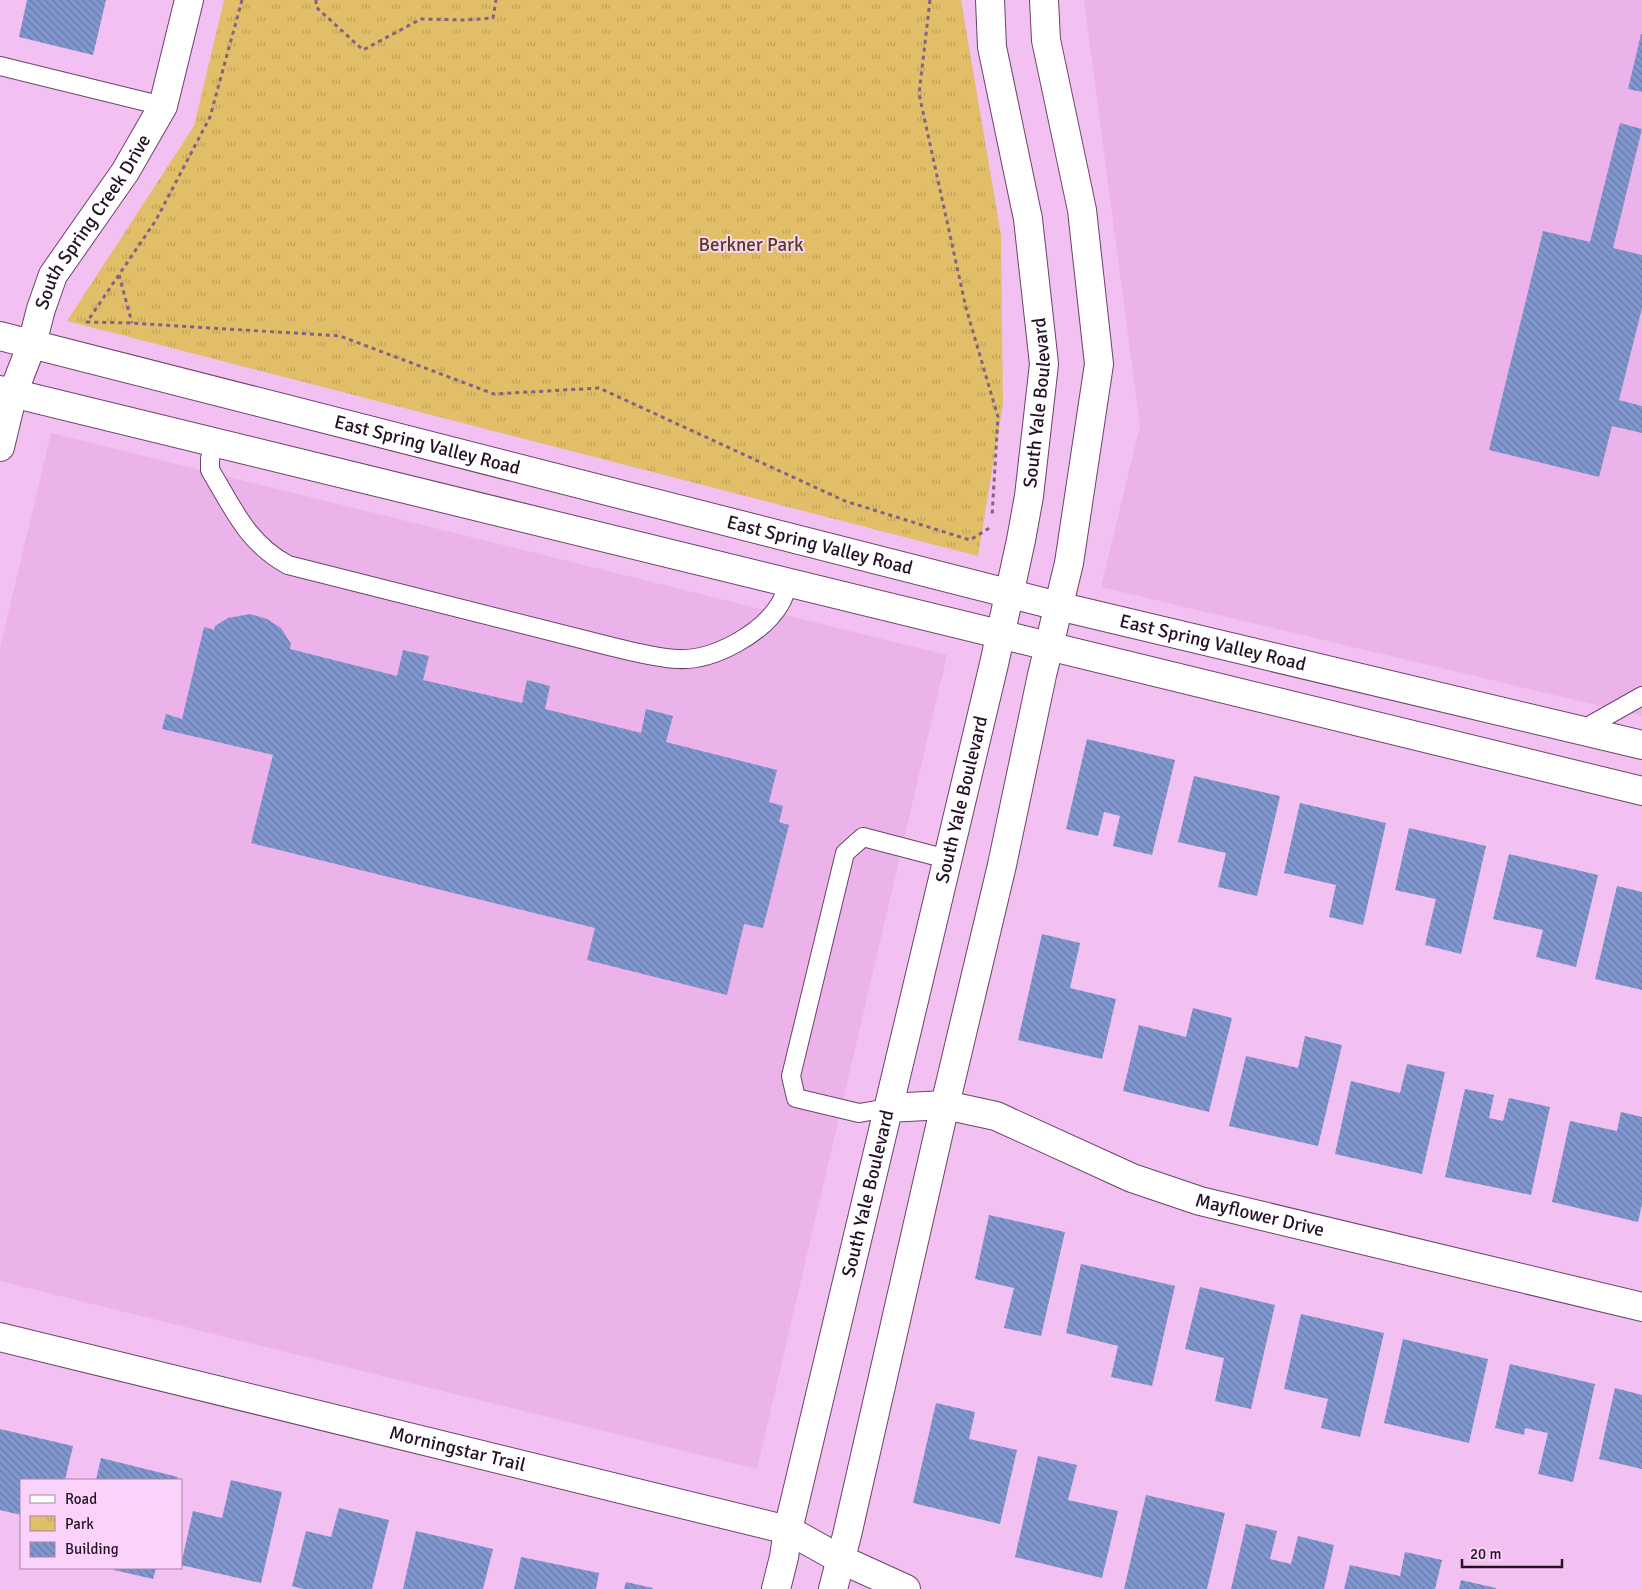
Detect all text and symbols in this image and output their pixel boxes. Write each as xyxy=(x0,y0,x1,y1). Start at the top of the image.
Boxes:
street label: South Spring Creek Drive xyxy=(30,130,156,313)
park label: Berkner Park xyxy=(698,233,804,257)
street label: South Yale Boulevard xyxy=(1018,316,1056,489)
street label: East Spring Valley Road xyxy=(332,410,523,480)
street label: East Spring Valley Road xyxy=(724,510,915,580)
street label: East Spring Valley Road xyxy=(1117,609,1308,677)
street label: South Yale Boulevard xyxy=(930,714,993,886)
street label: South Yale Boulevard xyxy=(837,1108,899,1280)
street label: Mayflower Drive xyxy=(1193,1188,1327,1242)
street label: Morningstar Trail xyxy=(387,1421,528,1477)
legend xyxy=(20,1479,182,1569)
text: Road xyxy=(65,1490,97,1508)
text: Park xyxy=(65,1515,94,1533)
scale bar xyxy=(1462,1536,1562,1568)
text: Building xyxy=(65,1540,119,1558)
text: 20 m xyxy=(1470,1545,1501,1563)

